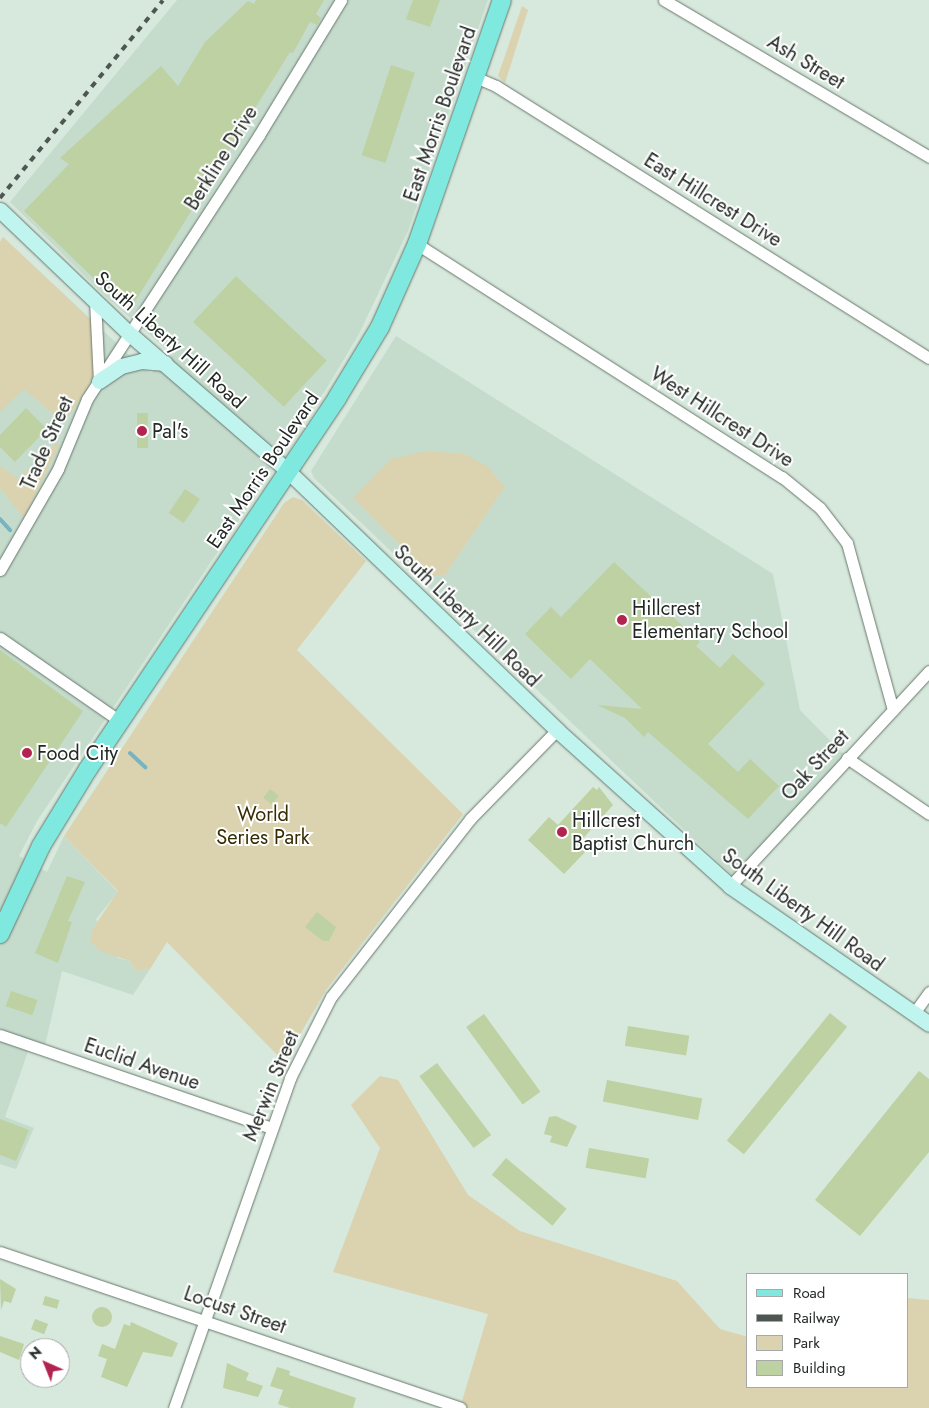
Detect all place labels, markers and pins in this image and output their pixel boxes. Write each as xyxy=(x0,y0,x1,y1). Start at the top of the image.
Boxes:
place label: Pal's xyxy=(152,419,188,443)
marker: Pal's xyxy=(136,425,148,437)
place label: Hillcrest Elementary School xyxy=(632,596,788,643)
marker: Hillcrest Elementary School xyxy=(616,614,628,626)
place label: Food City xyxy=(37,741,118,765)
marker: Food City xyxy=(21,747,33,759)
place label: Hillcrest Baptist Church xyxy=(572,808,694,855)
marker: Hillcrest Baptist Church xyxy=(556,826,568,838)

